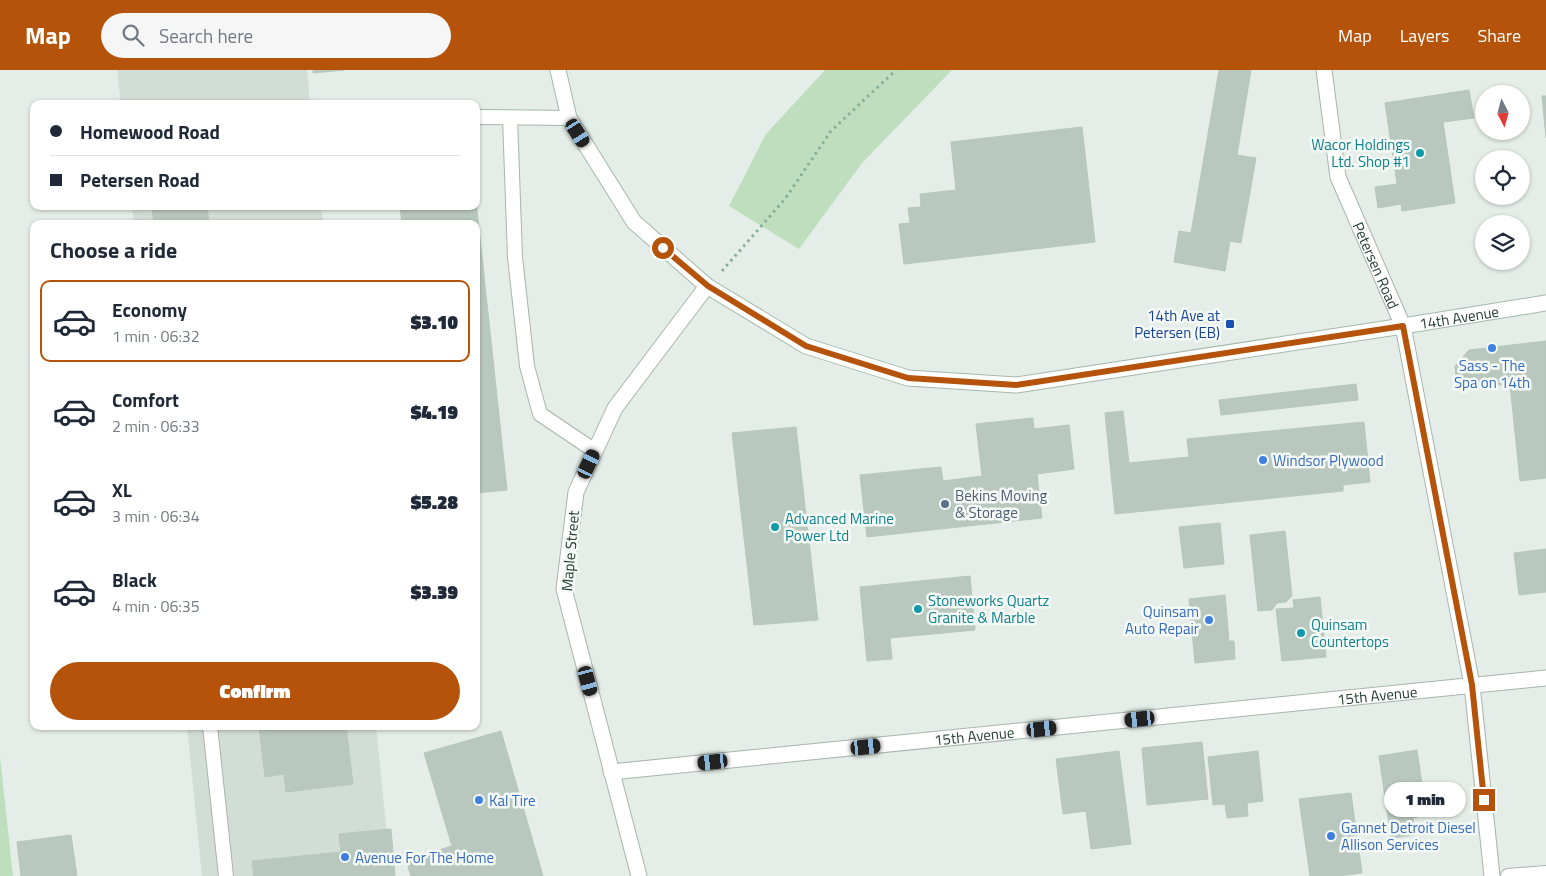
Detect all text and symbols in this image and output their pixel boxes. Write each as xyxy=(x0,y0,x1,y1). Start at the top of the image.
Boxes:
search box xyxy=(101,13,451,58)
text: Map xyxy=(25,17,71,53)
icon: search xyxy=(119,21,147,49)
text: Search here xyxy=(159,21,253,50)
text: Map xyxy=(1338,22,1372,49)
text: Layers xyxy=(1400,22,1449,49)
text: Share xyxy=(1477,22,1521,49)
north arrow xyxy=(1475,85,1530,140)
map controls xyxy=(1475,85,1530,270)
car xyxy=(563,116,592,150)
text: Homewood Road xyxy=(80,117,220,146)
place label: Wacor Holdings Ltd. Shop #1 xyxy=(1311,133,1410,173)
marker: Wacor Holdings Ltd. Shop #1 xyxy=(1414,147,1426,159)
button: locate xyxy=(1475,150,1530,205)
text: Petersen Road xyxy=(80,165,200,194)
button: layers xyxy=(1475,215,1530,270)
street label: Petersen Road xyxy=(1347,218,1406,312)
text: Choose a ride xyxy=(50,233,177,267)
route start xyxy=(652,237,674,259)
text: Economy xyxy=(112,295,187,324)
icon: car xyxy=(52,299,97,344)
street label: 14th Avenue xyxy=(1417,299,1500,335)
place label: 14th Ave at Petersen (EB) xyxy=(1134,304,1221,344)
text: $3.10 xyxy=(411,307,458,336)
marker: 14th Ave at Petersen (EB) xyxy=(1224,318,1236,330)
text: 1 min · 06:32 xyxy=(112,324,200,348)
marker: Sass - The Spa on 14th xyxy=(1486,342,1498,354)
place label: Sass - The Spa on 14th xyxy=(1454,354,1530,394)
text: Comfort xyxy=(112,385,179,414)
icon: car xyxy=(52,389,97,434)
text: $4.19 xyxy=(411,397,458,426)
text: 2 min · 06:33 xyxy=(112,414,200,438)
car xyxy=(575,447,602,481)
place label: Windsor Plywood xyxy=(1273,449,1384,472)
marker: Windsor Plywood xyxy=(1257,454,1269,466)
text: XL xyxy=(112,475,132,504)
icon: car xyxy=(52,479,97,524)
place label: Bekins Moving & Storage xyxy=(955,484,1047,524)
text: $5.28 xyxy=(411,487,458,516)
marker: Bekins Moving & Storage xyxy=(939,498,951,510)
text: 3 min · 06:34 xyxy=(112,504,200,528)
place label: Advanced Marine Power Ltd xyxy=(785,507,894,547)
street label: Maple Street xyxy=(555,509,585,592)
marker: Advanced Marine Power Ltd xyxy=(769,521,781,533)
text: Black xyxy=(112,565,157,594)
icon: car xyxy=(52,569,97,614)
text: $3.39 xyxy=(411,577,458,606)
place label: Stoneworks Quartz Granite & Marble xyxy=(928,589,1049,629)
text: 4 min · 06:35 xyxy=(112,594,200,618)
place label: Quinsam Auto Repair xyxy=(1125,600,1199,640)
marker: Stoneworks Quartz Granite & Marble xyxy=(912,603,924,615)
place label: Quinsam Countertops xyxy=(1311,613,1389,653)
marker: Quinsam Auto Repair xyxy=(1203,614,1215,626)
marker: Quinsam Countertops xyxy=(1295,627,1307,639)
button: Confirm xyxy=(50,662,460,720)
car xyxy=(576,665,599,697)
street label: 15th Avenue xyxy=(1336,680,1418,710)
car xyxy=(1124,710,1155,728)
street label: 15th Avenue xyxy=(933,720,1015,751)
car xyxy=(1026,720,1057,738)
car xyxy=(850,738,881,756)
car xyxy=(697,753,728,771)
callout: 1 min xyxy=(1384,782,1466,818)
text: 1 min xyxy=(1405,787,1445,811)
place label: Kal Tire xyxy=(489,789,536,812)
route end xyxy=(1473,789,1495,811)
marker: Kal Tire xyxy=(473,794,485,806)
place label: Gannet Detroit Diesel Allison Services xyxy=(1341,816,1476,856)
marker: Gannet Detroit Diesel Allison Services xyxy=(1325,830,1337,842)
place label: Avenue For The Home xyxy=(355,846,494,869)
marker: Avenue For The Home xyxy=(339,851,351,863)

